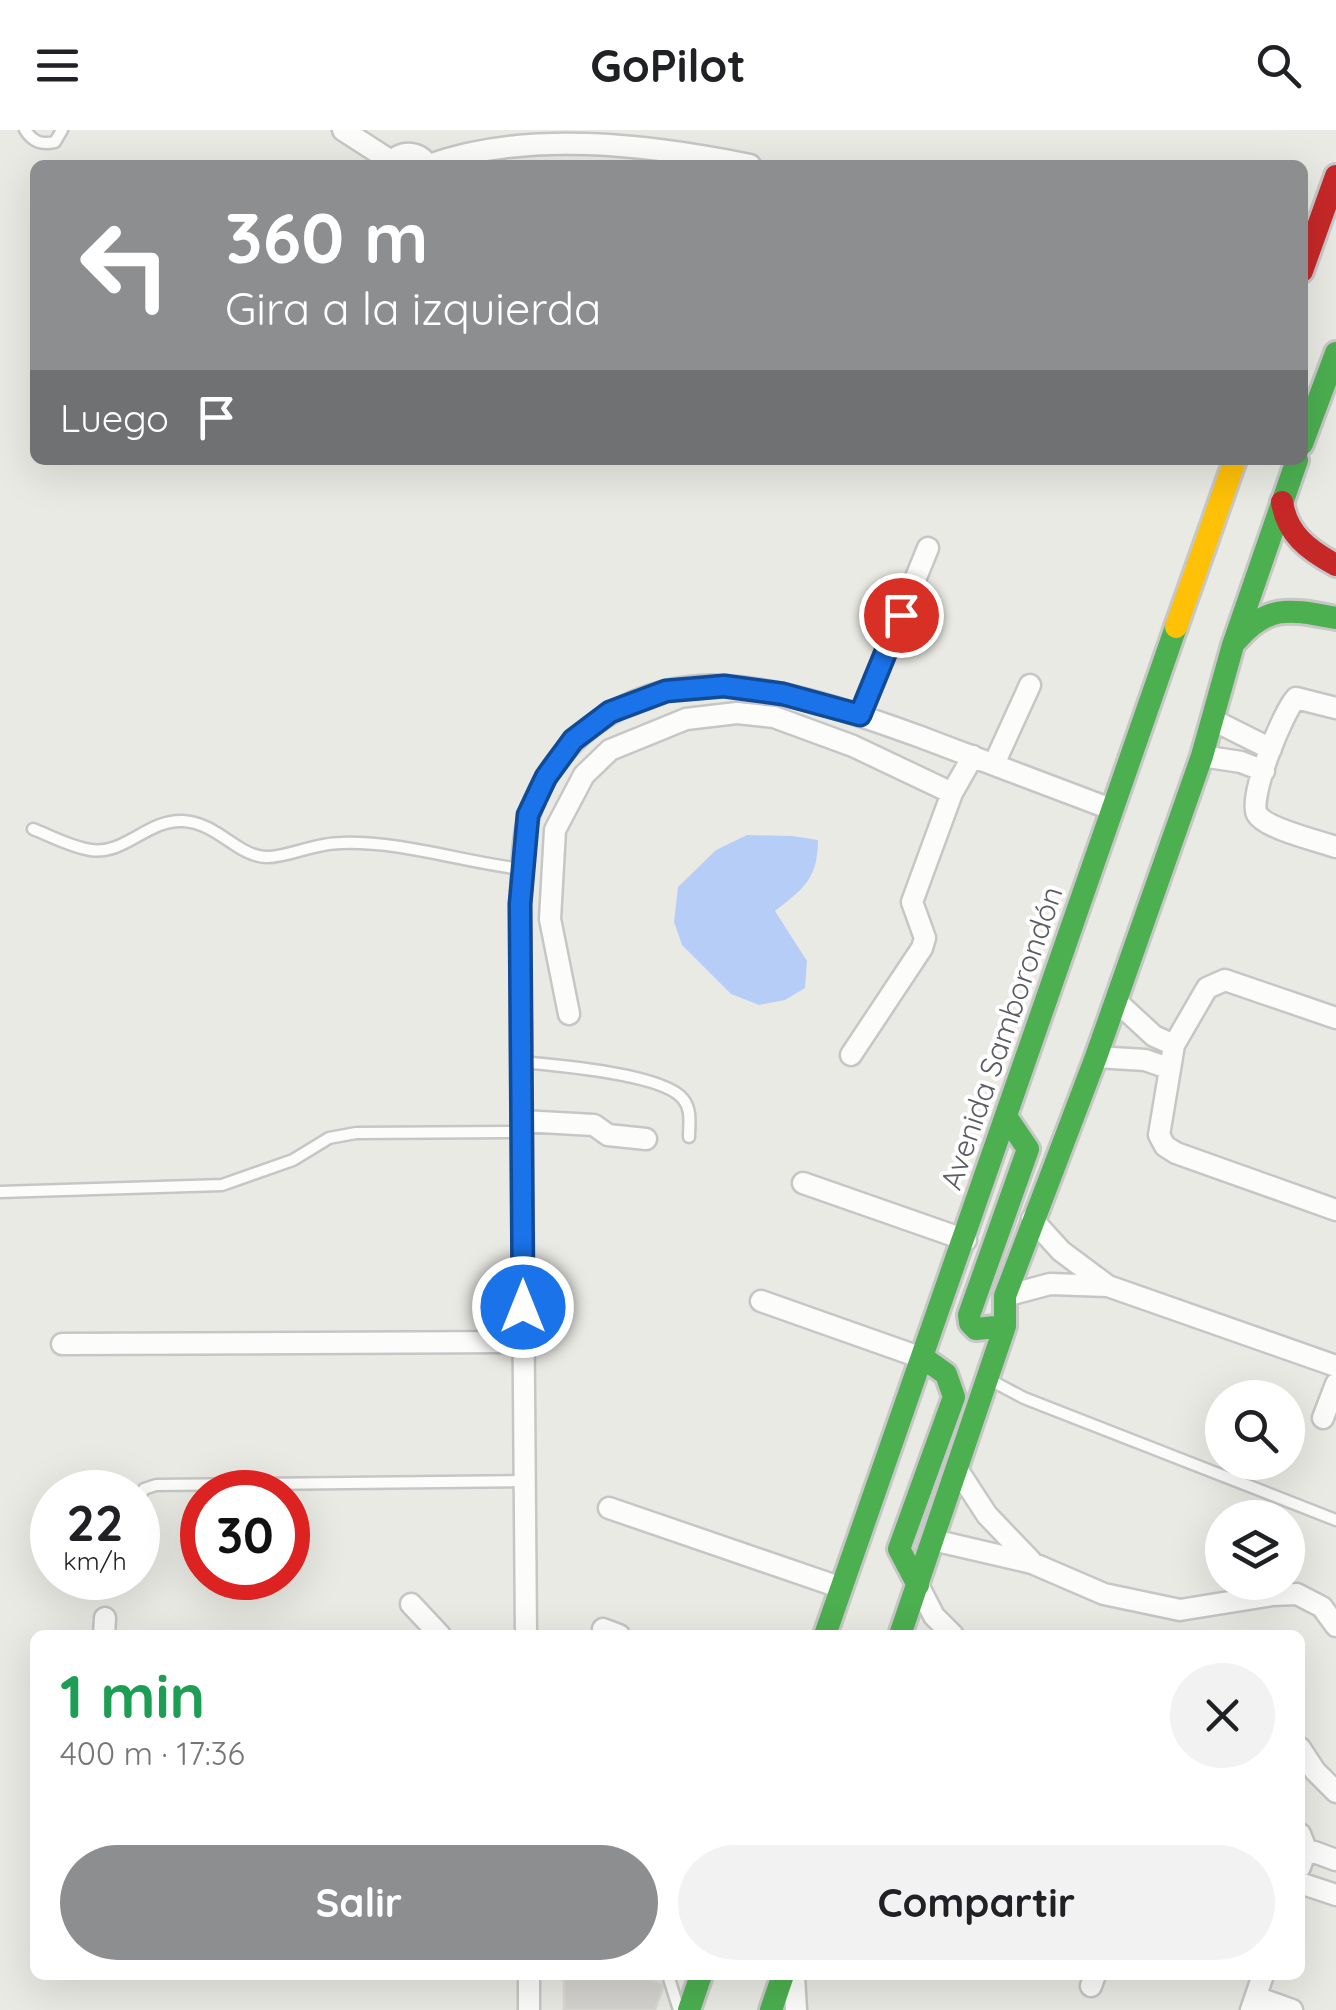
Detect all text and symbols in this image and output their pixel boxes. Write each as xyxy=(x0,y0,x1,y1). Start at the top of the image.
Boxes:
text: GoPilot xyxy=(590,37,746,93)
icon: menu xyxy=(30,38,85,93)
icon: search xyxy=(1251,38,1306,93)
text: 360 m xyxy=(225,193,428,281)
icon: left xyxy=(60,200,190,330)
text: Gira a la izquierda xyxy=(225,280,601,336)
icon: arrive xyxy=(189,390,244,445)
text: Luego xyxy=(60,394,169,442)
pin xyxy=(859,573,944,658)
icon: arrive xyxy=(874,588,929,643)
street label: Avenida Samborondón xyxy=(931,881,1071,1194)
position arrow xyxy=(471,1255,575,1359)
map controls xyxy=(1205,1380,1305,1600)
button: search xyxy=(1205,1380,1305,1480)
speed limit sign: 30 xyxy=(180,1470,310,1600)
text: 22 xyxy=(67,1491,123,1554)
button: layers xyxy=(1205,1500,1305,1600)
text: km/h xyxy=(63,1545,127,1576)
text: 1 min xyxy=(60,1658,205,1733)
button: close xyxy=(1170,1663,1275,1768)
text: 400 m · 17:36 xyxy=(60,1733,245,1773)
button: Salir xyxy=(60,1845,658,1960)
button: Compartir xyxy=(678,1845,1275,1960)

